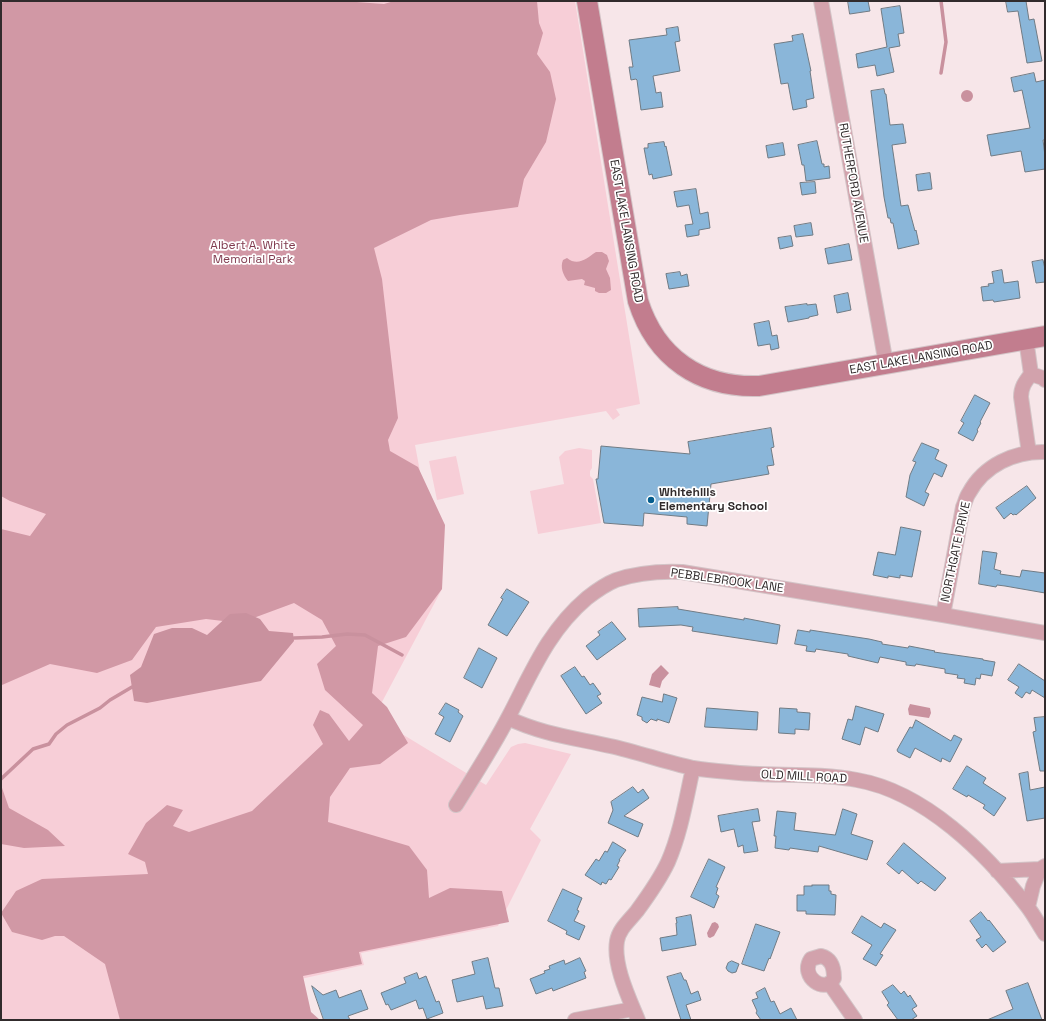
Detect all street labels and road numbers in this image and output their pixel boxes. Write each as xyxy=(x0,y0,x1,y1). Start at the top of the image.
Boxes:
street label: RUTHERFORD AVENUE xyxy=(835,122,871,244)
street label: EAST LAKE LANSING ROAD xyxy=(606,158,646,304)
street label: EAST LAKE LANSING ROAD xyxy=(848,338,994,378)
street label: NORTHGATE DRIVE xyxy=(938,500,974,604)
street label: PEBBLEBROOK LANE xyxy=(670,566,784,596)
street label: OLD MILL ROAD xyxy=(761,768,847,786)

